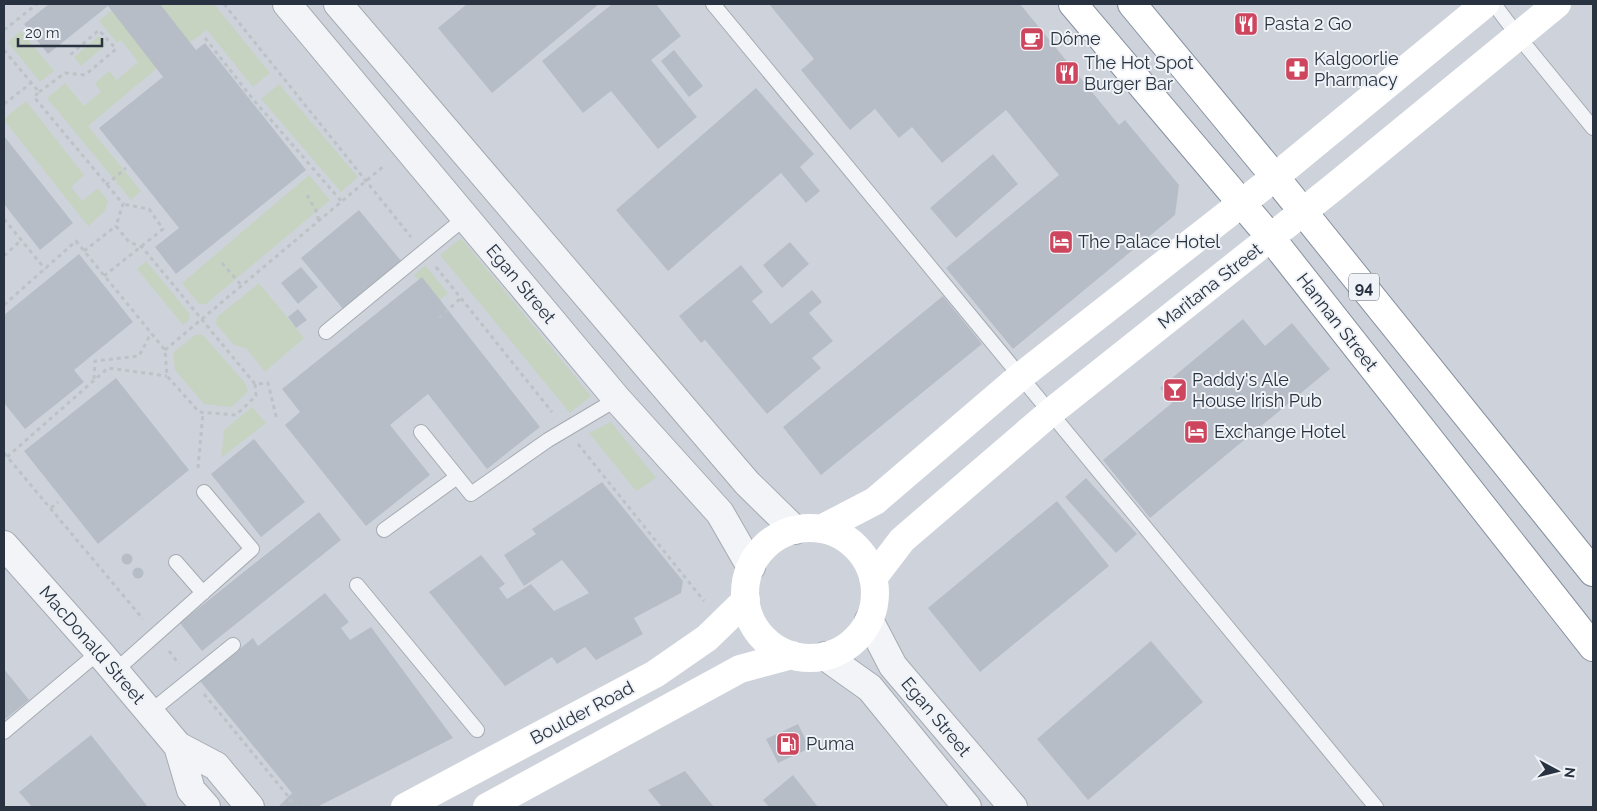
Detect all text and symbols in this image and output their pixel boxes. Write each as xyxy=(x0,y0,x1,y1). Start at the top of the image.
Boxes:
restaurant icon: Pasta 2 Go xyxy=(1233,11,1259,37)
place label: Pasta 2 Go xyxy=(1264,13,1352,34)
scale bar xyxy=(18,15,101,47)
text: 20 m xyxy=(25,24,60,42)
cafe icon: Dôme xyxy=(1019,26,1045,52)
place label: Dôme xyxy=(1050,28,1101,49)
place label: Kalgoorlie Pharmacy xyxy=(1314,48,1399,90)
place label: The Hot Spot Burger Bar xyxy=(1084,52,1194,94)
pharmacy icon: Kalgoorlie Pharmacy xyxy=(1284,56,1310,82)
restaurant icon: The Hot Spot Burger Bar xyxy=(1054,60,1080,86)
hotel icon: The Palace Hotel xyxy=(1048,229,1074,255)
place label: The Palace Hotel xyxy=(1078,231,1220,252)
street label: Maritana Street xyxy=(1153,238,1266,333)
street label: Egan Street xyxy=(482,240,560,327)
street label: Hannan Street xyxy=(1293,268,1382,375)
road number: 94 xyxy=(1349,274,1379,300)
place label: Paddy's Ale House Irish Pub xyxy=(1192,369,1322,411)
bar icon: Paddy's Ale House Irish Pub xyxy=(1162,377,1188,403)
hotel icon: Exchange Hotel xyxy=(1183,419,1209,445)
place label: Exchange Hotel xyxy=(1214,421,1346,442)
street label: MacDonald Street xyxy=(35,581,149,708)
street label: Egan Street xyxy=(897,673,975,760)
street label: Boulder Road xyxy=(527,677,637,749)
fuel station icon: Puma xyxy=(775,731,801,757)
place label: Puma xyxy=(806,733,854,754)
north arrow xyxy=(1532,746,1582,796)
text: N xyxy=(1561,766,1578,779)

